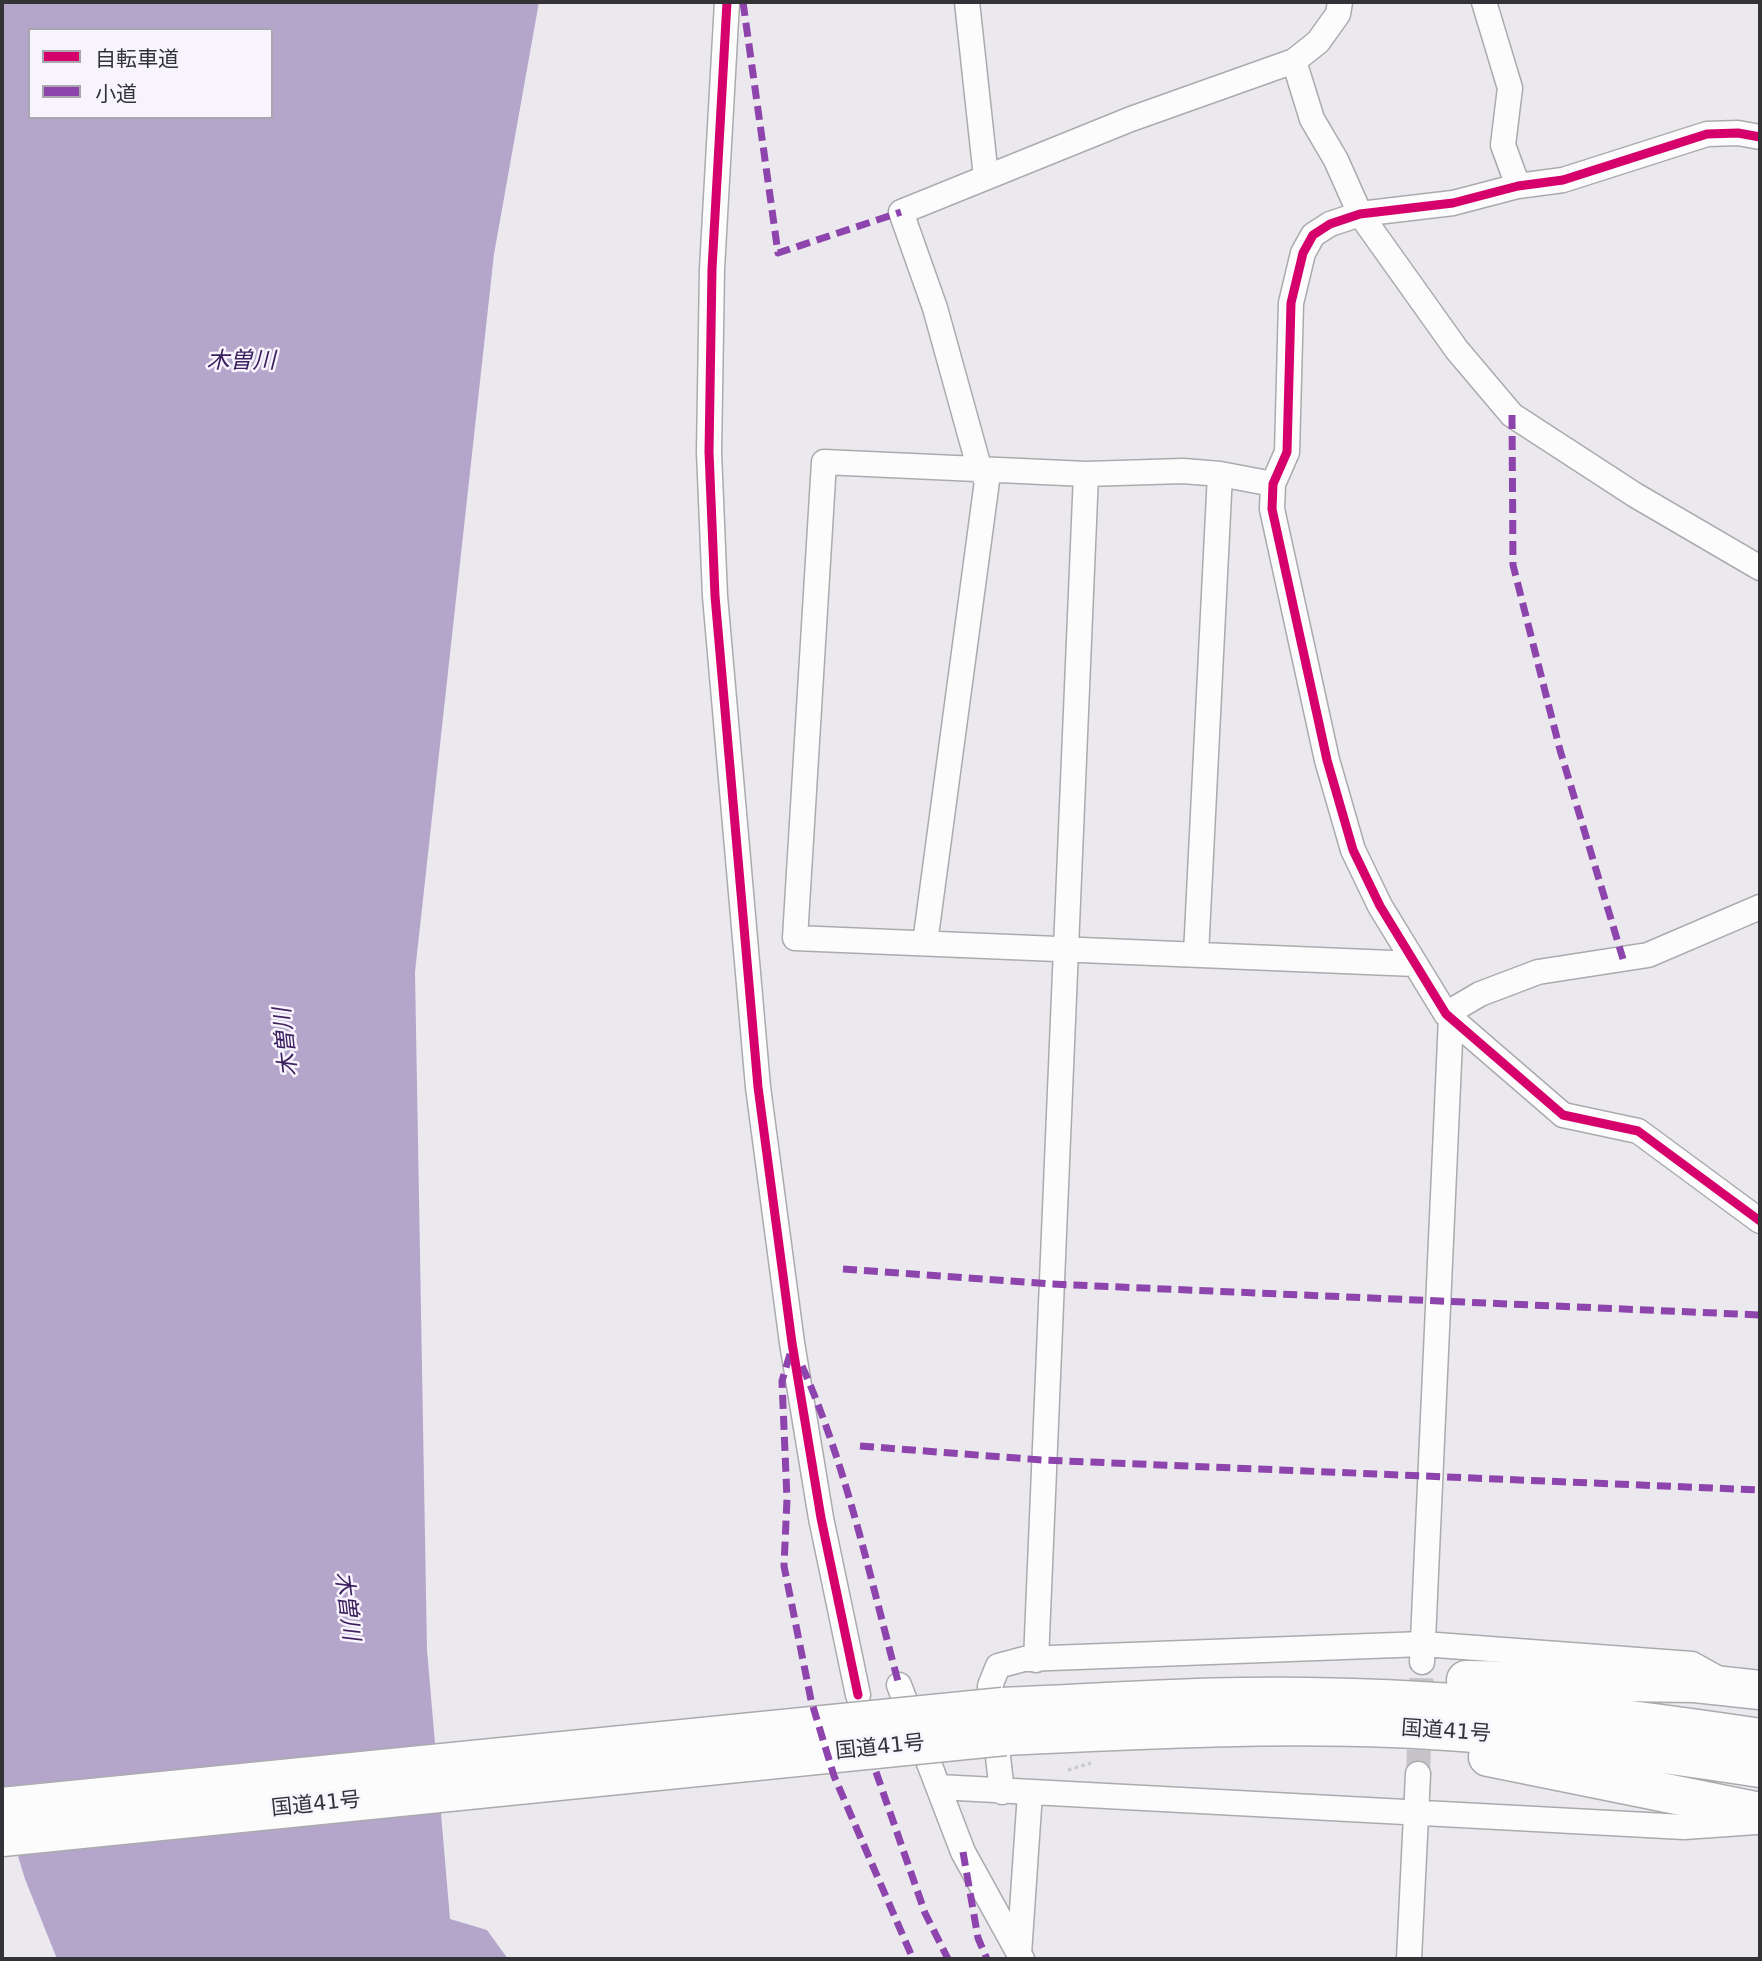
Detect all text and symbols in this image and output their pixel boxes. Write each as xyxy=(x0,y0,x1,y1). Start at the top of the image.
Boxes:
legend xyxy=(28,28,273,119)
text: 自転車道 xyxy=(95,47,179,71)
text: 小道 xyxy=(95,82,137,106)
water label: 木曽川 xyxy=(207,348,275,376)
water label: 木曽川 xyxy=(270,1006,304,1078)
water label: 木曽川 xyxy=(328,1570,364,1642)
street label: 国道41号 xyxy=(1400,1716,1492,1748)
street label: 国道41号 xyxy=(834,1731,926,1765)
street label: 国道41号 xyxy=(270,1788,362,1822)

